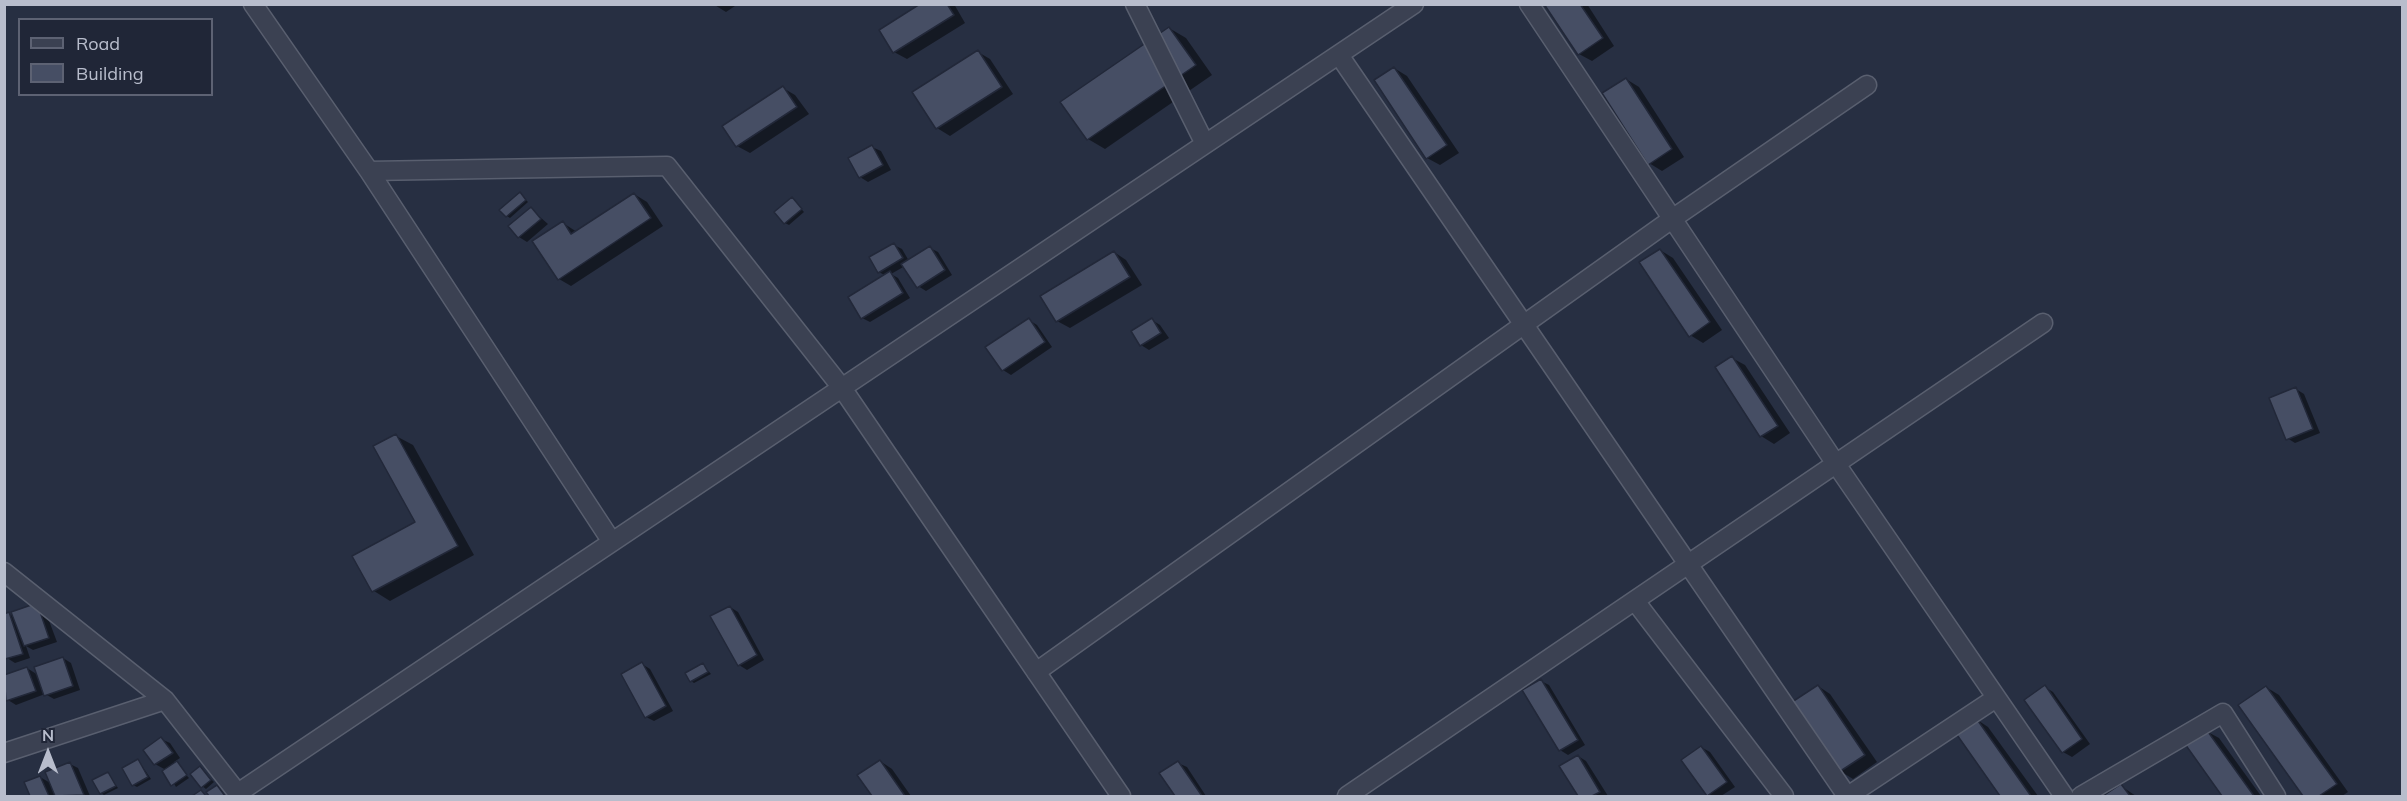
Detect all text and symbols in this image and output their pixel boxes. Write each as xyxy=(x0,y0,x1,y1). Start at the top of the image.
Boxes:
legend xyxy=(18,18,213,96)
text: Road xyxy=(76,32,120,55)
text: Building xyxy=(76,62,144,85)
north arrow xyxy=(18,723,78,783)
text: N xyxy=(42,725,54,745)

